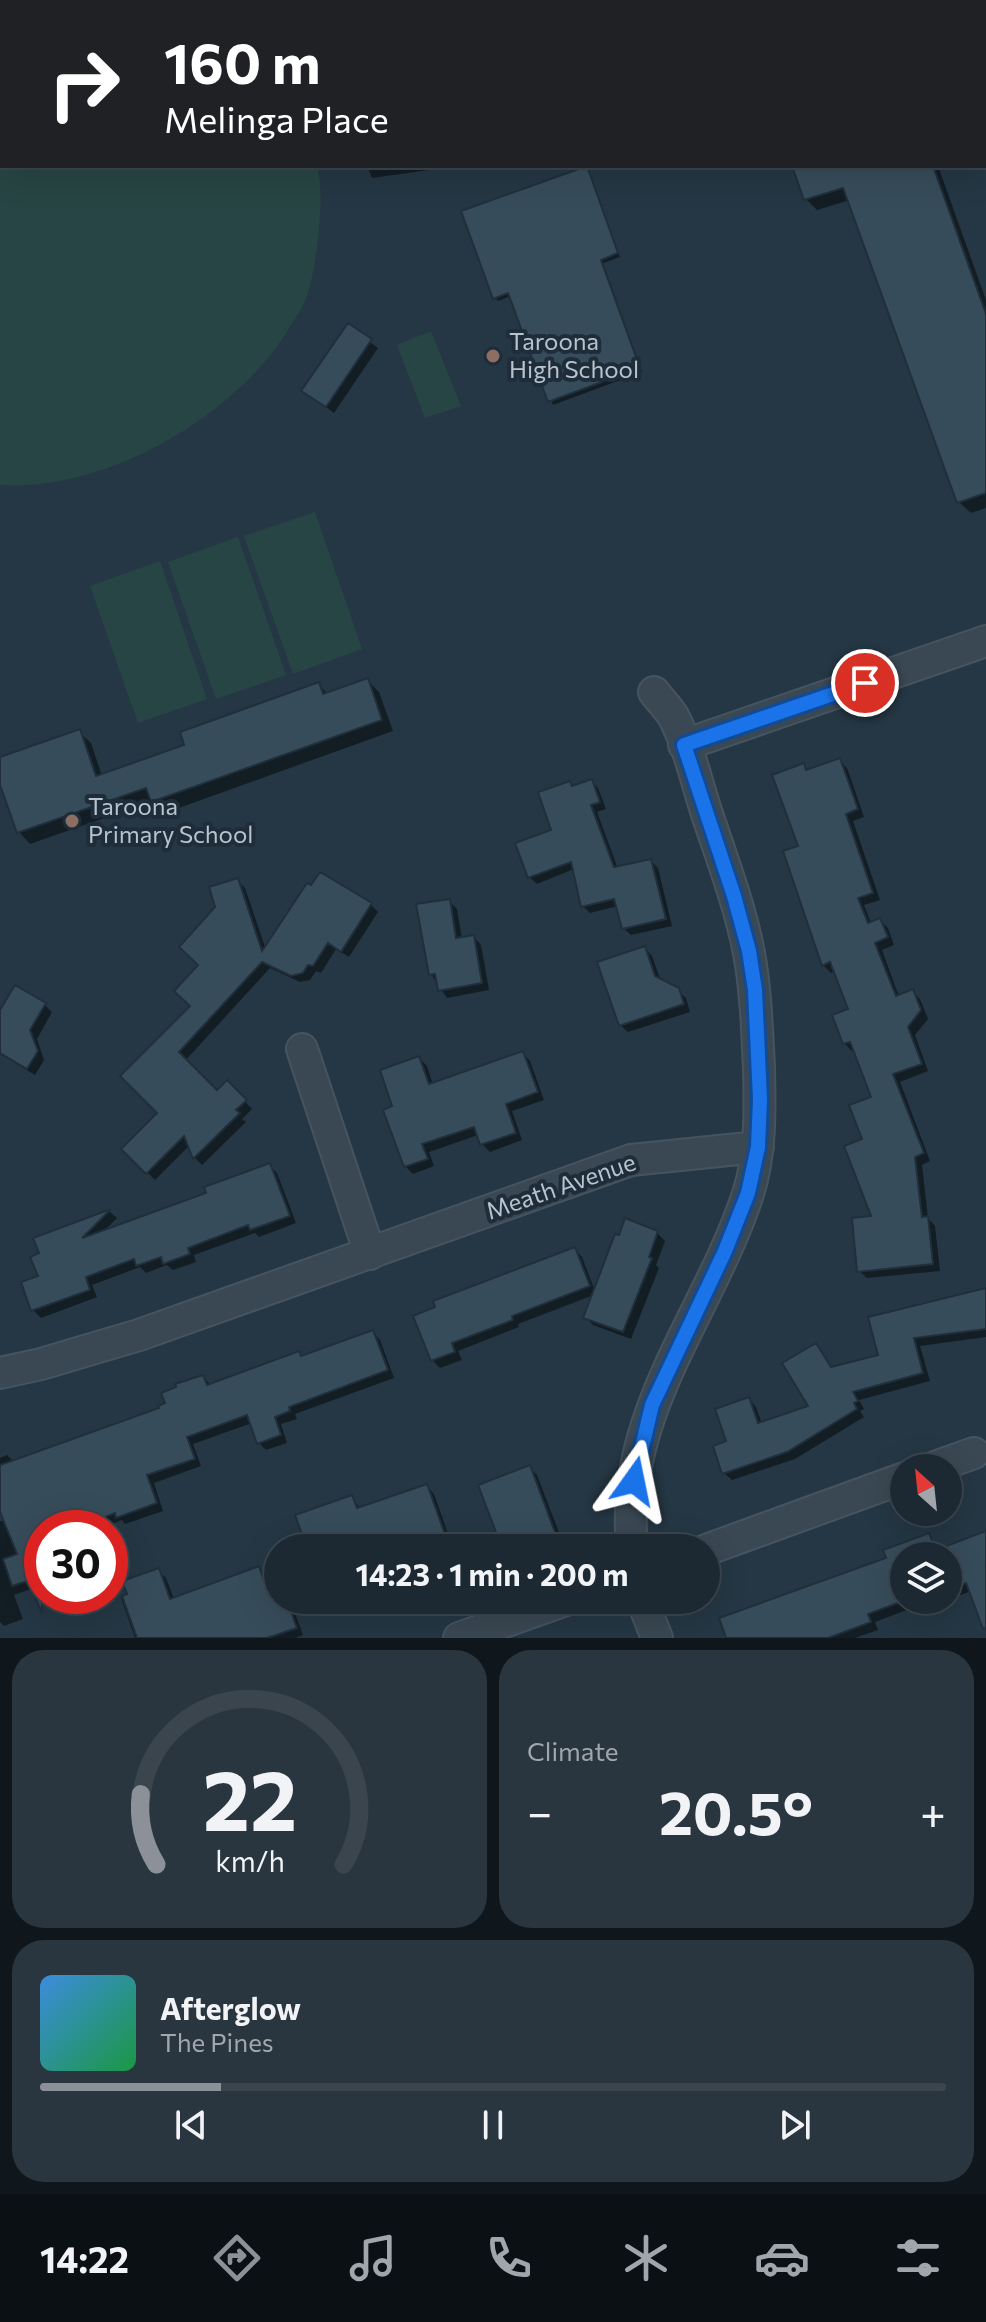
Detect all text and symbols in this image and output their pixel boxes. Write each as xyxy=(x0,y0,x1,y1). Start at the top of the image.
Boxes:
text: 160 m xyxy=(164,27,321,96)
icon: right xyxy=(32,32,136,136)
text: Melinga Place xyxy=(164,96,389,140)
place label: Taroona High School xyxy=(509,326,639,383)
marker: Taroona High School xyxy=(484,347,502,365)
pin xyxy=(831,649,899,717)
icon: arrive xyxy=(843,661,887,705)
place label: Taroona Primary School xyxy=(88,791,253,848)
marker: Taroona Primary School xyxy=(63,812,81,830)
street label: Meath Avenue xyxy=(482,1146,639,1225)
position arrow xyxy=(592,1439,676,1523)
north arrow xyxy=(890,1454,962,1526)
map controls xyxy=(890,1454,962,1614)
speed limit sign: 30 xyxy=(24,1510,128,1614)
button: layers xyxy=(890,1542,962,1614)
text: 14:23 · 1 min · 200 m xyxy=(355,1555,629,1592)
text: Climate xyxy=(527,1735,619,1766)
text: 22 xyxy=(202,1746,297,1848)
text: 20.5° xyxy=(659,1774,813,1847)
text: − xyxy=(527,1784,552,1838)
text: + xyxy=(920,1784,946,1838)
text: km/h xyxy=(215,1843,284,1878)
text: Afterglow xyxy=(160,1989,301,2026)
text: The Pines xyxy=(160,2026,274,2057)
icon: previous xyxy=(169,2103,213,2147)
icon: pause xyxy=(471,2103,515,2147)
icon: next xyxy=(773,2103,817,2147)
icon: directions xyxy=(209,2230,265,2286)
icon: music xyxy=(345,2230,401,2286)
icon: phone xyxy=(481,2230,537,2286)
icon: climate xyxy=(618,2230,674,2286)
icon: car xyxy=(754,2230,810,2286)
icon: filters xyxy=(890,2230,946,2286)
text: 14:22 xyxy=(40,2236,129,2280)

